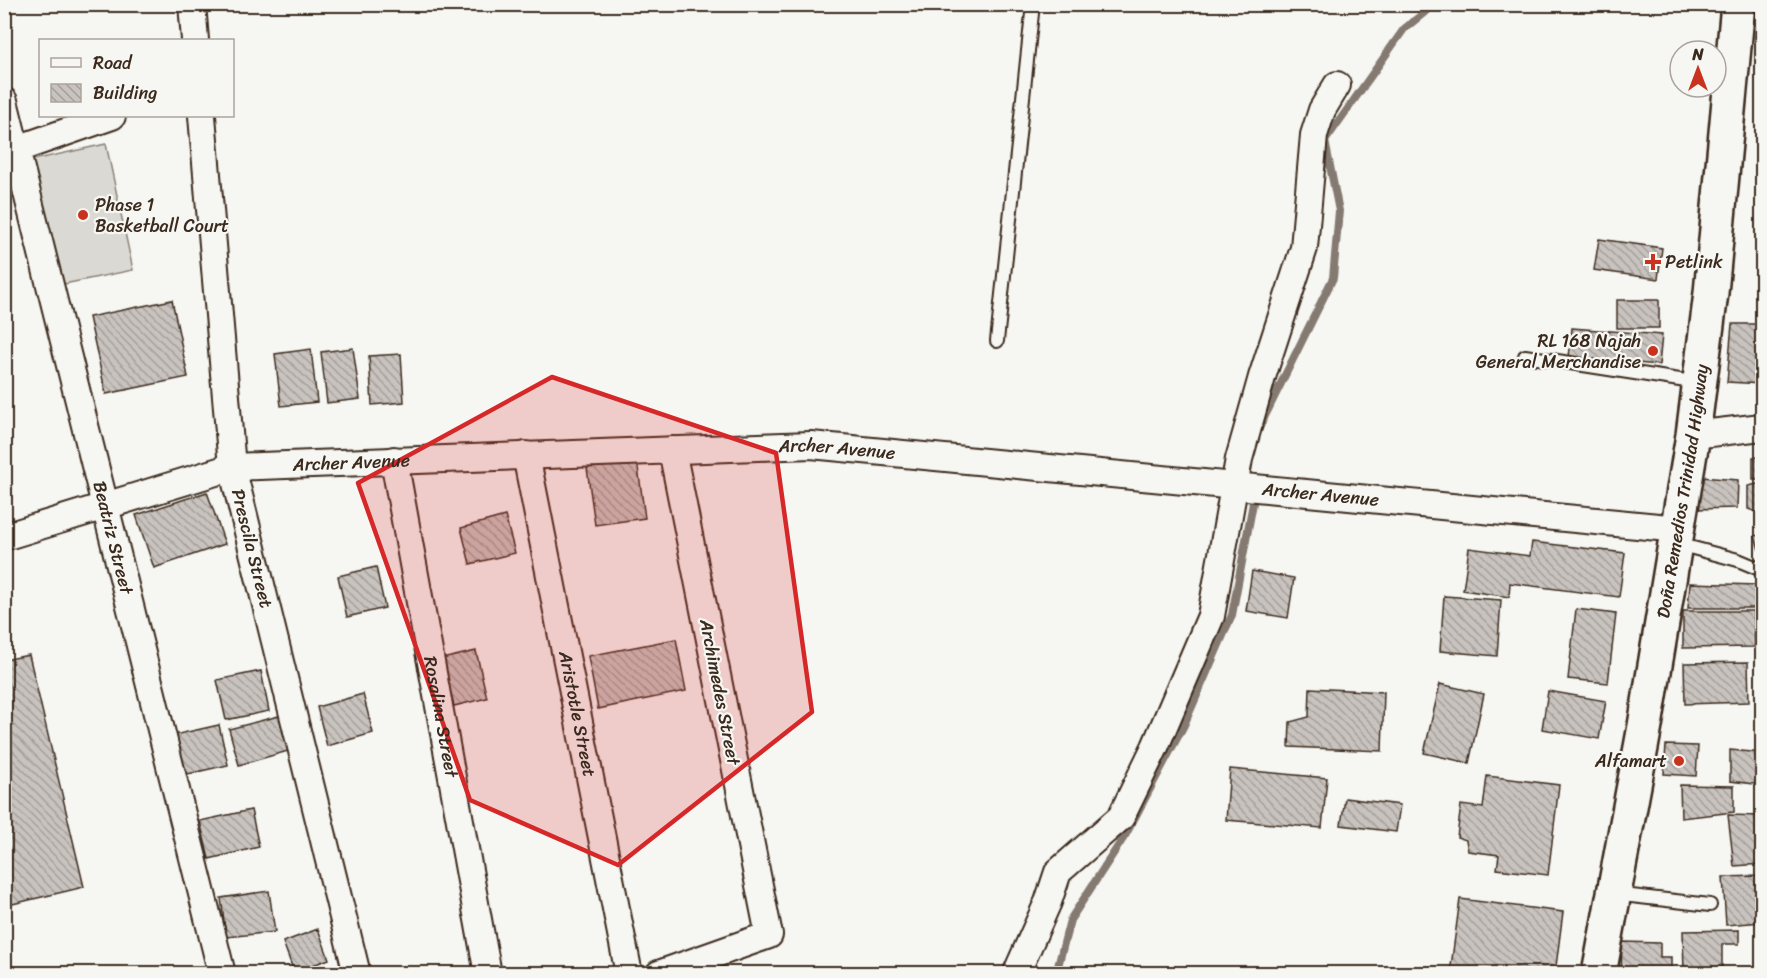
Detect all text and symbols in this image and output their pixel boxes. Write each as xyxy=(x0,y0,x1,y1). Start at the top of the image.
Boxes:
legend xyxy=(39,39,234,117)
north arrow xyxy=(1668,39,1728,99)
text: N xyxy=(1691,40,1704,69)
text: Road xyxy=(93,47,133,79)
text: Building xyxy=(93,77,157,109)
place label: Phase 1 Basketball Court xyxy=(95,189,229,242)
marker: Phase 1 Basketball Court xyxy=(76,208,90,222)
place label: Petlink xyxy=(1665,246,1723,278)
marker: Petlink xyxy=(1646,255,1660,269)
place label: RL 168 Najah General Merchandise xyxy=(1476,325,1641,378)
marker: RL 168 Najah General Merchandise xyxy=(1646,344,1660,358)
street label: Doña Remedios Trinidad Highway xyxy=(1647,362,1718,621)
street label: Archer Avenue xyxy=(777,429,897,469)
street label: Archer Avenue xyxy=(291,444,411,481)
street label: Archer Avenue xyxy=(1260,473,1381,516)
street label: Beatriz Street xyxy=(84,478,143,598)
street label: Prescila Street xyxy=(222,485,282,611)
street label: Archimedes Street xyxy=(690,615,750,769)
street label: Aristotle Street xyxy=(549,647,606,780)
street label: Rosalina Street xyxy=(414,653,468,781)
place label: Alfamart xyxy=(1594,745,1667,777)
marker: Alfamart xyxy=(1672,754,1686,768)

